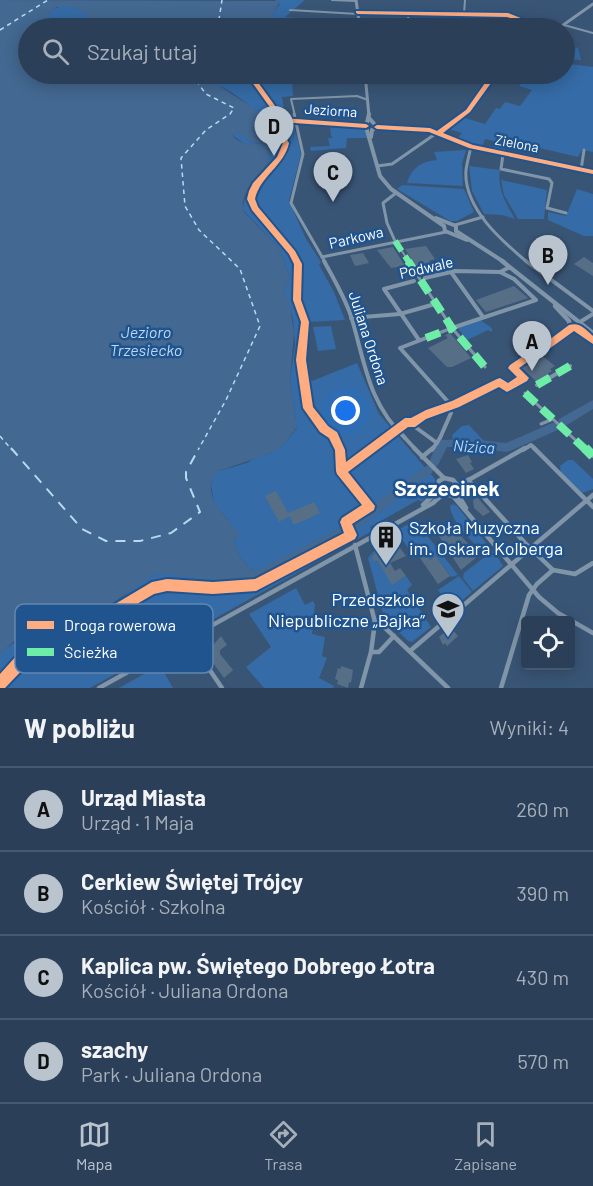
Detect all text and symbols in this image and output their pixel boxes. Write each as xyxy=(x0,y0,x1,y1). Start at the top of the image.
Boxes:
search box xyxy=(18,18,575,84)
icon: search xyxy=(39,35,72,68)
text: Szukaj tutaj xyxy=(87,38,198,64)
street label: Jeziorna xyxy=(304,100,358,120)
pin: D xyxy=(254,106,294,156)
street label: Zielona xyxy=(494,130,540,156)
pin: C xyxy=(314,152,352,202)
street label: Parkowa xyxy=(327,222,385,252)
pin: B xyxy=(528,236,568,285)
street label: Podwale xyxy=(397,252,455,282)
street label: Juliana Ordona xyxy=(345,289,393,387)
water label: Jezioro Trzesiecko xyxy=(110,322,182,359)
pin: A xyxy=(512,322,552,371)
your location xyxy=(331,396,360,425)
water label: Nizica xyxy=(452,435,496,457)
district label: Szczecinek xyxy=(394,475,500,500)
place label: Szkoła Muzyczna im. Oskara Kolberga xyxy=(409,516,563,559)
building icon: Szkoła Muzyczna im. Oskara Kolberga xyxy=(368,519,404,566)
place label: Przedszkole Niepubliczne „Bajka” xyxy=(268,588,425,631)
school or university icon: Przedszkole Niepubliczne „Bajka” xyxy=(430,591,466,638)
legend xyxy=(15,604,213,673)
text: Droga rowerowa xyxy=(64,615,176,634)
map controls xyxy=(521,616,575,670)
button: locate xyxy=(521,616,575,670)
text: Ścieżka xyxy=(64,642,117,661)
text: W pobliżu xyxy=(24,712,135,743)
text: Wyniki: 4 xyxy=(490,715,569,739)
text: Urząd Miasta xyxy=(81,784,206,810)
text: A xyxy=(37,797,50,821)
text: 260 m xyxy=(516,797,569,821)
text: Urząd · 1 Maja xyxy=(81,810,194,834)
text: Cerkiew Świętej Trójcy xyxy=(81,868,303,894)
text: B xyxy=(37,881,50,905)
text: 390 m xyxy=(516,881,569,905)
text: Kościół · Szkolna xyxy=(81,894,225,918)
text: Kaplica pw. Świętego Dobrego Łotra xyxy=(81,952,435,978)
text: C xyxy=(37,965,50,989)
text: 430 m xyxy=(516,965,569,989)
text: Kościół · Juliana Ordona xyxy=(81,978,288,1002)
text: szachy xyxy=(81,1036,148,1062)
text: D xyxy=(37,1049,50,1073)
text: 570 m xyxy=(517,1049,569,1073)
text: Park · Juliana Ordona xyxy=(81,1062,262,1086)
tab: Mapa xyxy=(76,1118,113,1173)
tab: Trasa xyxy=(264,1118,302,1173)
tab: Zapisane xyxy=(454,1118,517,1173)

